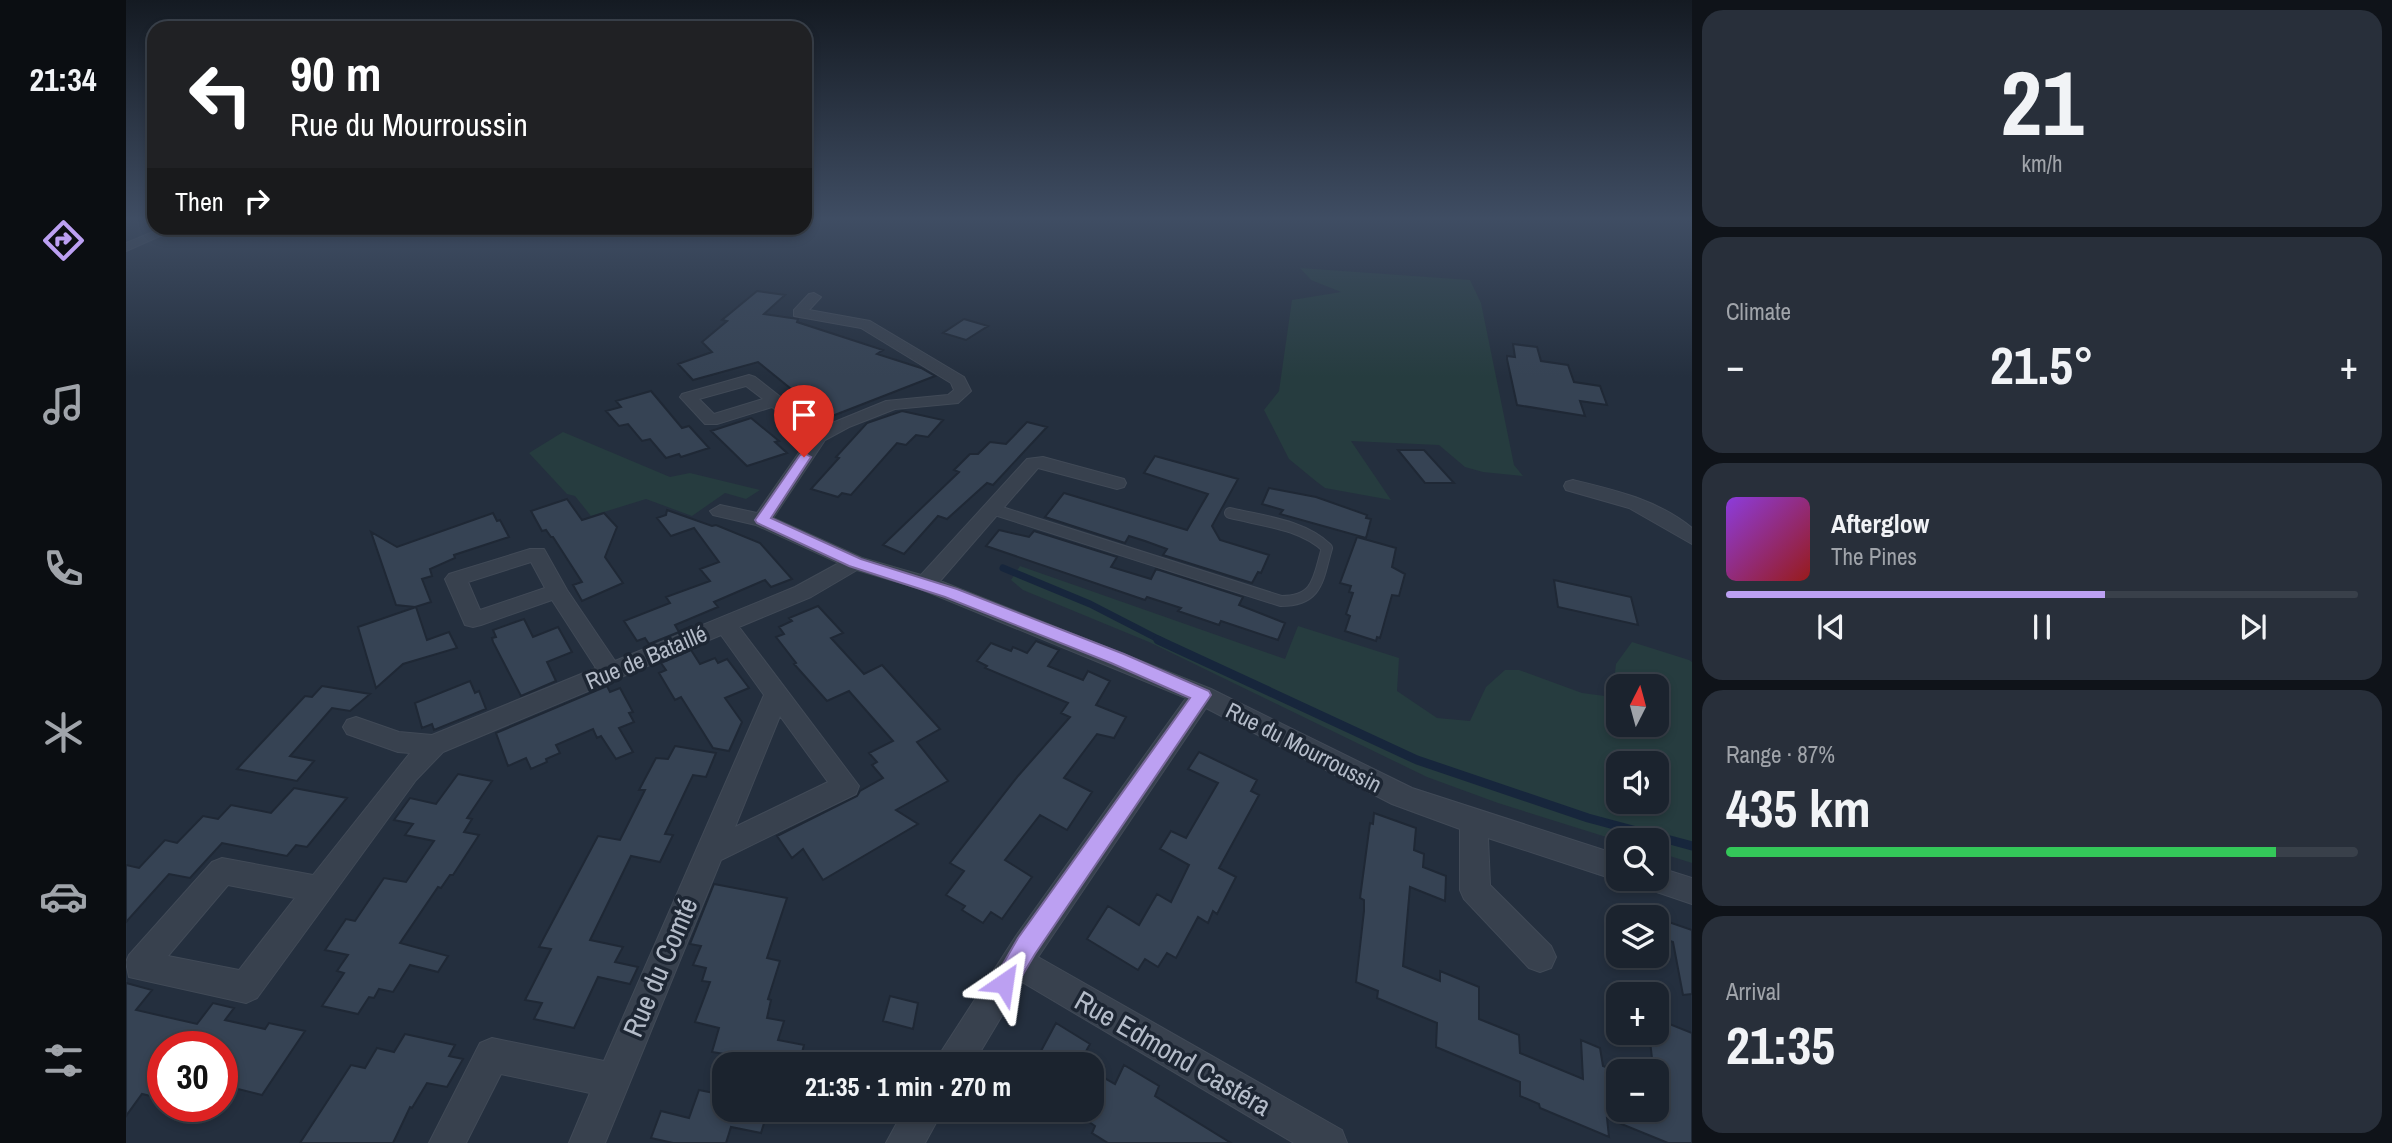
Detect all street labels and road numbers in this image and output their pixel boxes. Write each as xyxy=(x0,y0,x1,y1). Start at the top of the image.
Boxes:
street label: Rue de Bataillé xyxy=(581,618,711,696)
street label: Rue du Mourroussin xyxy=(1221,694,1387,800)
street label: Rue du Comté xyxy=(614,891,706,1043)
street label: Rue Edmond Castéra xyxy=(1068,981,1278,1125)

